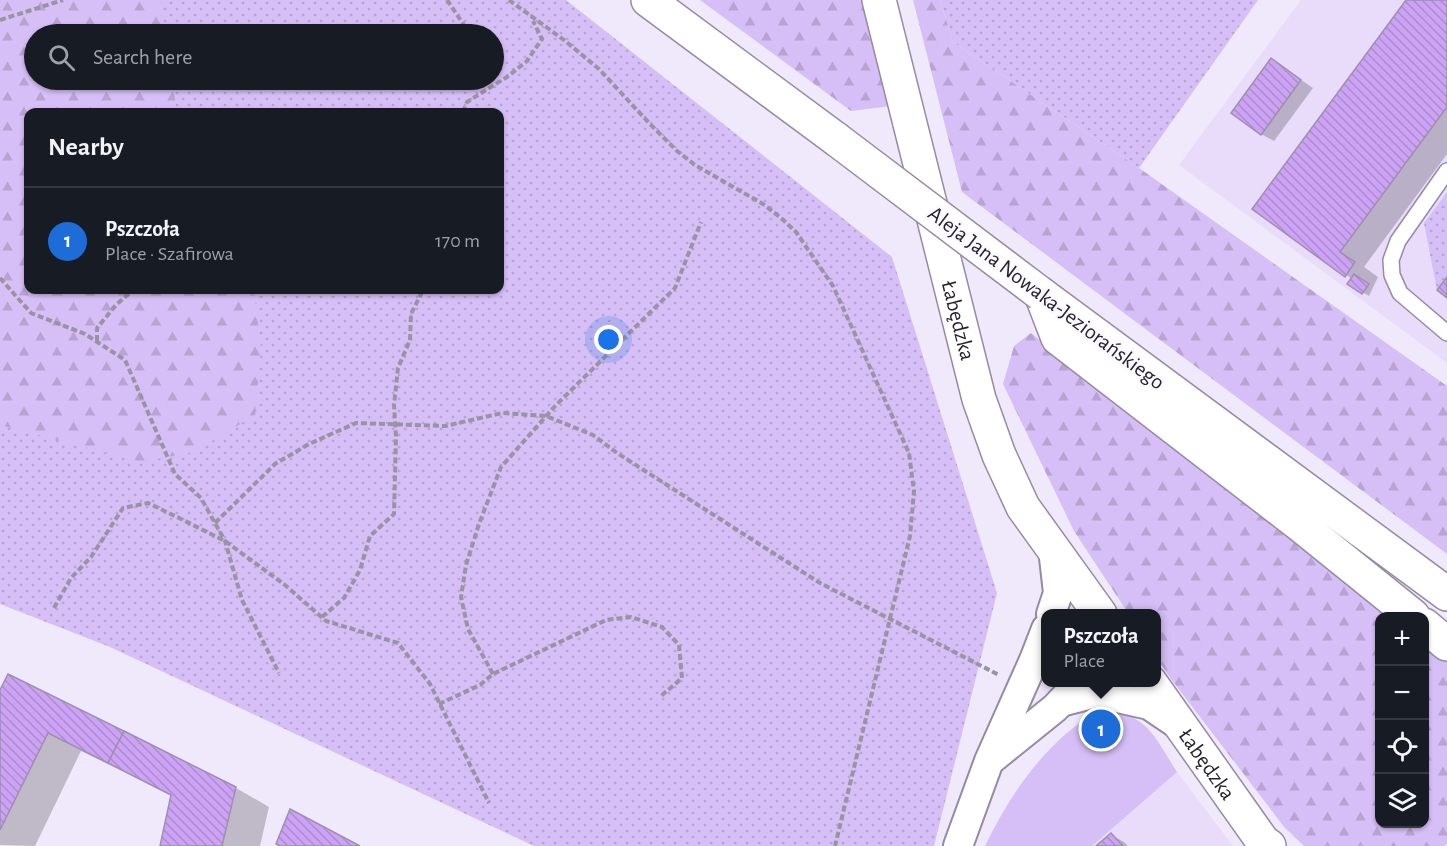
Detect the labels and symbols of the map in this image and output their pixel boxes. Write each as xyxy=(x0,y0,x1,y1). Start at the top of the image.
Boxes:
street label: Aleja Jana Nowaka-Jeziorańskiego xyxy=(924,202,1169,394)
street label: Łabędzka xyxy=(938,278,979,362)
your location xyxy=(594,325,623,354)
pin: 1 xyxy=(1082,706,1120,752)
street label: Łabędzka xyxy=(1174,725,1239,804)

